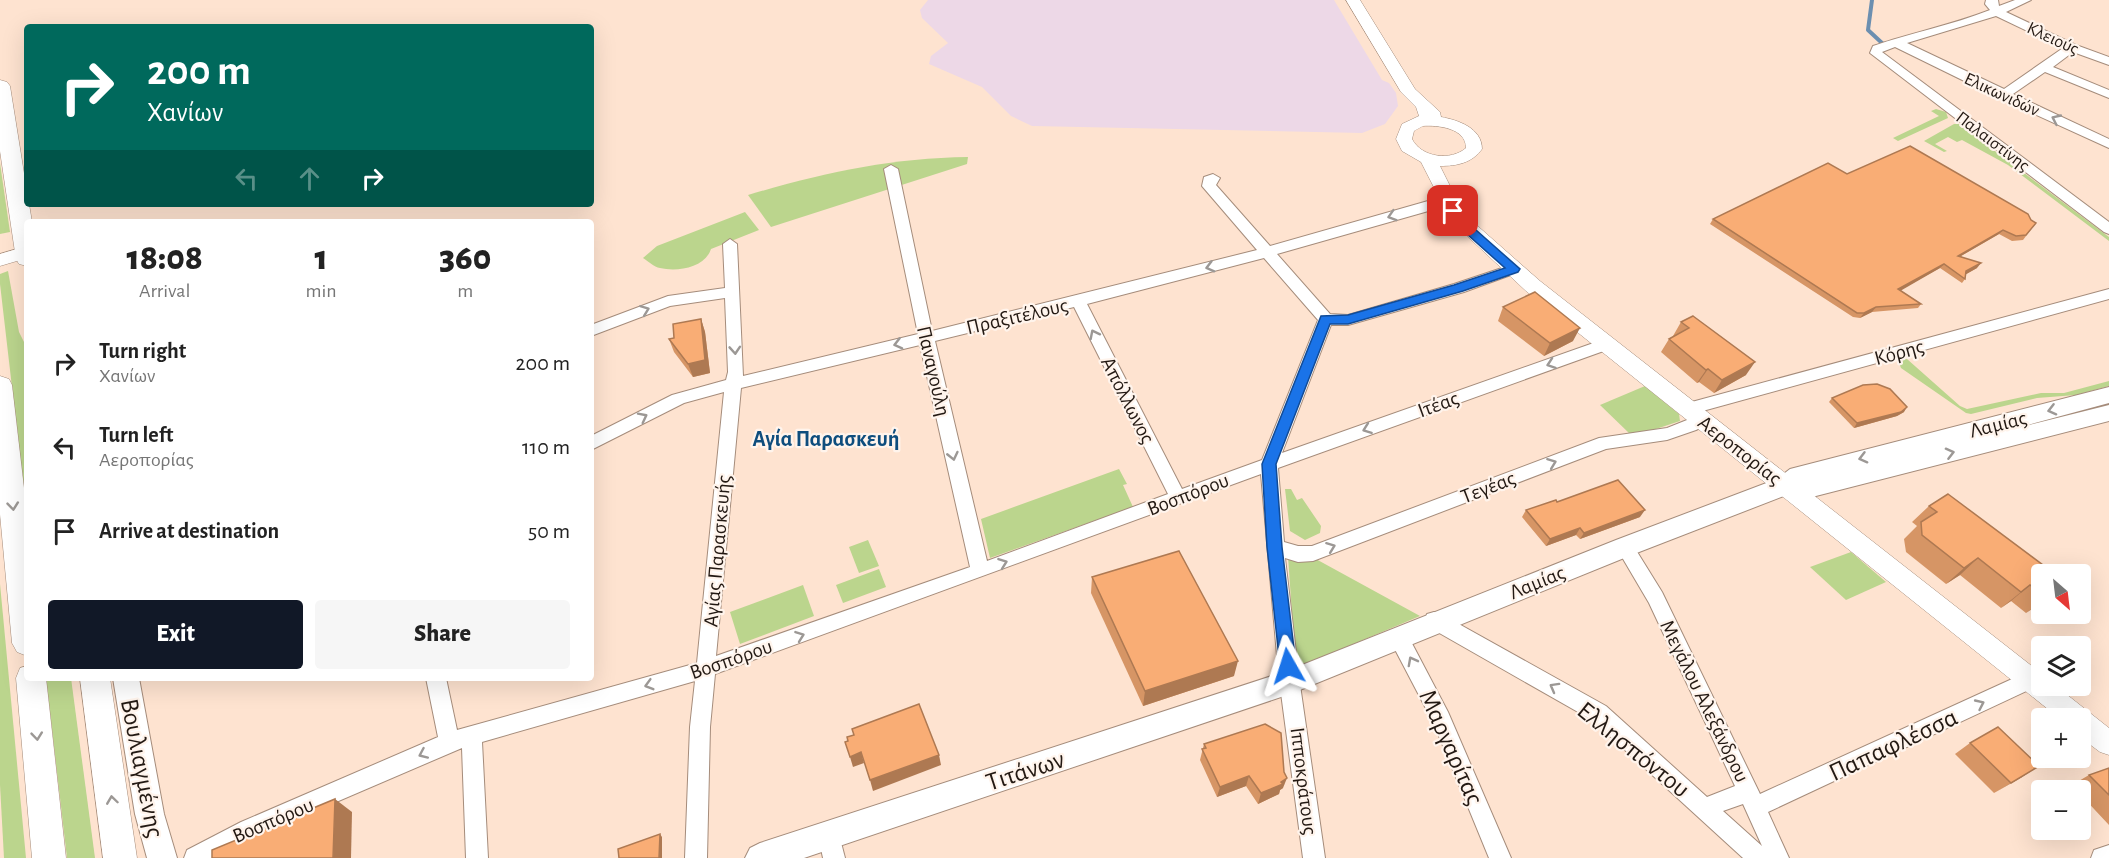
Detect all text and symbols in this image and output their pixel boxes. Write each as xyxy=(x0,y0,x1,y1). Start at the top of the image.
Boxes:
street label: Κλειούς xyxy=(2024,19,2081,59)
icon: right xyxy=(48,48,126,126)
text: 200 m xyxy=(147,50,251,92)
street label: Ελικωνιδών xyxy=(1961,70,2042,120)
text: Χανίων xyxy=(147,99,223,126)
street label: Παλαιστίνης xyxy=(1952,108,2033,175)
one-way arrow xyxy=(2051,115,2062,127)
icon: left xyxy=(230,162,263,195)
icon: ahead xyxy=(293,162,326,195)
icon: right xyxy=(356,162,389,195)
pin xyxy=(1427,185,1478,236)
icon: arrive xyxy=(1436,194,1469,227)
one-way arrow xyxy=(1387,209,1398,221)
text: 18:08 xyxy=(127,240,203,276)
text: 1 xyxy=(314,240,328,276)
text: 360 xyxy=(439,240,491,276)
one-way arrow xyxy=(1205,259,1215,272)
text: Arrival xyxy=(139,281,190,301)
text: min xyxy=(305,281,337,301)
text: m xyxy=(457,281,473,301)
street label: Πραξιτέλους xyxy=(964,295,1070,339)
one-way arrow xyxy=(639,305,650,317)
street label: Παναγούλη xyxy=(913,324,954,418)
one-way arrow xyxy=(1090,329,1101,340)
street label: Κόρης xyxy=(1872,336,1926,369)
one-way arrow xyxy=(894,337,904,350)
text: Turn right xyxy=(99,340,186,362)
one-way arrow xyxy=(728,346,741,355)
icon: right xyxy=(48,347,81,380)
text: 200 m xyxy=(516,352,570,374)
street label: Απόλλωνος xyxy=(1097,354,1158,447)
one-way arrow xyxy=(1546,356,1557,369)
text: Χανίων xyxy=(99,366,155,386)
street label: Ιτέας xyxy=(1415,387,1462,422)
one-way arrow xyxy=(2047,402,2057,415)
street label: Λαμίας xyxy=(1967,407,2029,442)
street label: Αεροπορίας xyxy=(1694,412,1785,489)
one-way arrow xyxy=(637,413,647,424)
one-way arrow xyxy=(1363,421,1373,434)
text: Turn left xyxy=(99,424,173,446)
district label: Αγία Παρασκευή xyxy=(753,428,899,450)
icon: left xyxy=(48,431,81,464)
text: 110 m xyxy=(522,436,570,458)
one-way arrow xyxy=(1945,448,1955,461)
text: Αεροπορίας xyxy=(99,450,194,470)
one-way arrow xyxy=(946,451,959,461)
one-way arrow xyxy=(1858,451,1869,463)
one-way arrow xyxy=(1546,458,1557,470)
street label: Τεγέας xyxy=(1458,468,1518,507)
street label: Βοσπόρου xyxy=(1144,469,1232,520)
street label: Αγίας Παρασκευής xyxy=(700,474,735,628)
one-way arrow xyxy=(6,501,19,511)
icon: arrive xyxy=(48,515,81,548)
text: Arrive at destination xyxy=(99,520,279,542)
text: 50 m xyxy=(528,520,570,542)
one-way arrow xyxy=(1324,542,1335,554)
one-way arrow xyxy=(998,557,1008,570)
street label: Λαμίας xyxy=(1506,562,1568,603)
north arrow xyxy=(2031,564,2091,624)
map controls xyxy=(2031,564,2091,840)
button: Exit xyxy=(48,600,303,669)
button: Share xyxy=(315,600,570,669)
street label: Μεγάλου Αλεξάνδρου xyxy=(1655,617,1753,786)
one-way arrow xyxy=(794,630,805,643)
position arrow xyxy=(1256,634,1320,698)
street label: Βοσπόρου xyxy=(687,636,775,683)
button: layers xyxy=(2031,636,2091,696)
one-way arrow xyxy=(1408,656,1420,667)
one-way arrow xyxy=(644,678,655,690)
one-way arrow xyxy=(1549,683,1560,694)
street label: Μαργαρίτας xyxy=(1414,686,1488,809)
street label: Βουλιαγμένης xyxy=(116,697,168,840)
street label: Ελλησπόντου xyxy=(1572,697,1694,803)
one-way arrow xyxy=(1974,699,1985,711)
street label: Παπαφλέσσα xyxy=(1825,704,1962,786)
button: + xyxy=(2031,708,2091,768)
street label: Ιπποκράτους xyxy=(1286,726,1321,836)
one-way arrow xyxy=(30,732,42,741)
street label: Τιτάνων xyxy=(983,746,1068,796)
one-way arrow xyxy=(418,747,429,759)
button: − xyxy=(2031,780,2091,840)
street label: Βοσπόρου xyxy=(230,794,317,847)
one-way arrow xyxy=(106,795,118,805)

